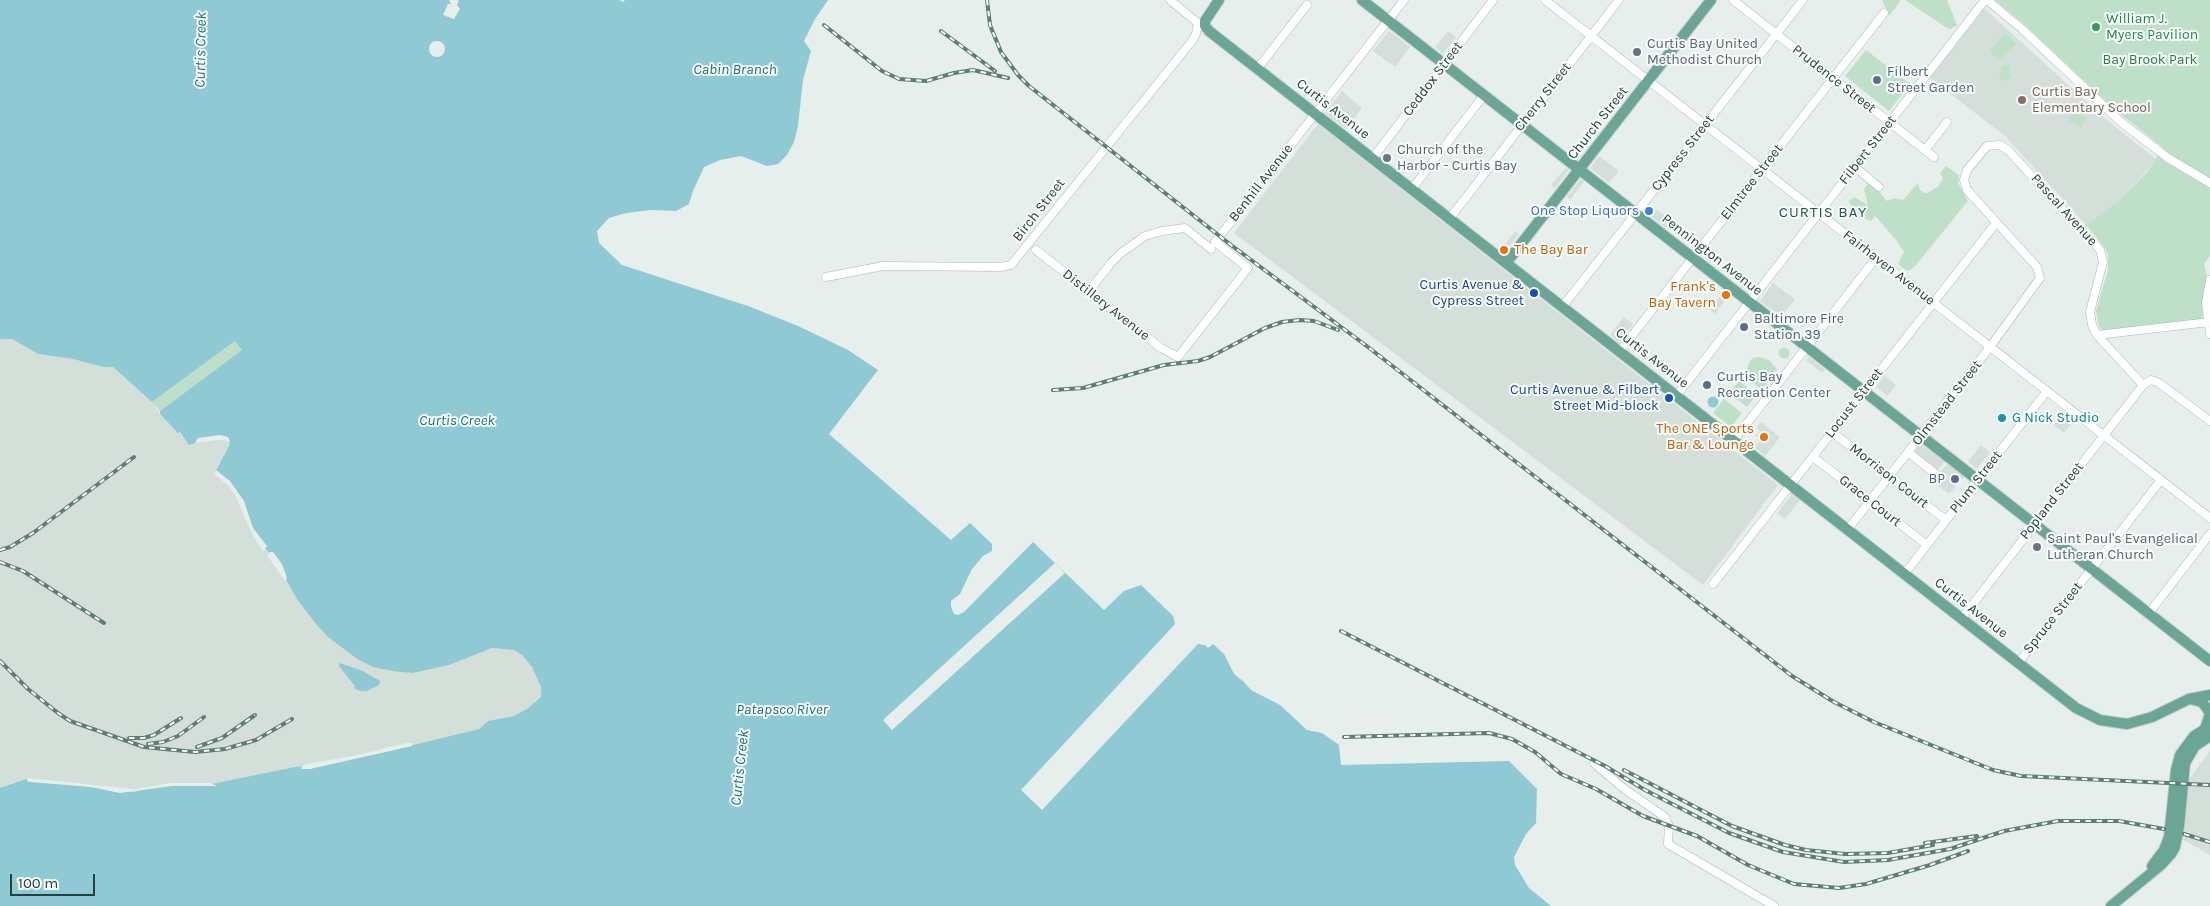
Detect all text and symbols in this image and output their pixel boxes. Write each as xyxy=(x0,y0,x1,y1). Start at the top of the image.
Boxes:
place label: William J. Myers Pavilion xyxy=(2106,11,2198,44)
water label: Curtis Creek xyxy=(191,12,211,88)
marker: William J. Myers Pavilion xyxy=(2090,21,2102,33)
place label: Curtis Bay United Methodist Church xyxy=(1647,36,1762,68)
street label: Ceddox Street xyxy=(1400,38,1466,120)
street label: Prudence Street xyxy=(1789,41,1879,117)
marker: Curtis Bay United Methodist Church xyxy=(1631,46,1643,58)
park label: Bay Brook Park xyxy=(2103,52,2197,68)
street label: Cherry Street xyxy=(1511,59,1575,135)
water label: Cabin Branch xyxy=(693,61,777,79)
place label: Filbert Street Garden xyxy=(1887,64,1974,96)
marker: Filbert Street Garden xyxy=(1871,74,1883,86)
street label: Curtis Avenue xyxy=(1293,75,1373,143)
street label: Church Street xyxy=(1564,83,1632,163)
place label: Curtis Bay Elementary School xyxy=(2032,84,2151,116)
marker: Curtis Bay Elementary School xyxy=(2016,94,2028,106)
street label: Cypress Street xyxy=(1648,112,1718,194)
street label: Filbert Street xyxy=(1836,112,1900,188)
street label: Benhill Avenue xyxy=(1225,141,1297,225)
street label: Elmtree Street xyxy=(1717,141,1787,223)
place label: Church of the Harbor - Curtis Bay xyxy=(1397,142,1517,174)
marker: Church of the Harbor - Curtis Bay xyxy=(1381,152,1393,164)
street label: Pascal Avenue xyxy=(2027,171,2101,249)
street label: Birch Street xyxy=(1009,175,1069,245)
place label: One Stop Liquors xyxy=(1531,203,1639,219)
district label: CURTIS BAY xyxy=(1778,204,1868,222)
marker: One Stop Liquors xyxy=(1643,205,1655,217)
street label: Pennington Avenue xyxy=(1658,210,1766,300)
street label: Fairhaven Avenue xyxy=(1840,227,1938,309)
place label: The Bay Bar xyxy=(1514,242,1588,258)
marker: The Bay Bar xyxy=(1498,244,1510,256)
street label: Distillery Avenue xyxy=(1059,266,1153,344)
place label: Curtis Avenue & Cypress Street xyxy=(1420,277,1524,310)
place label: Frank's Bay Tavern xyxy=(1649,279,1716,312)
marker: Curtis Avenue & Cypress Street xyxy=(1528,287,1540,299)
marker: Frank's Bay Tavern xyxy=(1720,289,1732,301)
place label: Baltimore Fire Station 39 xyxy=(1754,311,1844,344)
marker: Baltimore Fire Station 39 xyxy=(1738,321,1750,333)
street label: Curtis Avenue xyxy=(1612,324,1692,392)
street label: Olmstead Street xyxy=(1908,357,1986,449)
street label: Locust Street xyxy=(1821,365,1887,441)
place label: Curtis Bay Recreation Center xyxy=(1717,369,1831,402)
marker: Curtis Bay Recreation Center xyxy=(1701,379,1713,391)
place label: Curtis Avenue & Filbert Street Mid-block xyxy=(1510,382,1659,414)
marker: Curtis Avenue & Filbert Street Mid-block xyxy=(1663,392,1675,404)
place label: G Nick Studio xyxy=(2012,410,2099,426)
water label: Curtis Creek xyxy=(419,412,495,430)
marker: G Nick Studio xyxy=(1996,412,2008,424)
place label: The ONE Sports Bar & Lounge xyxy=(1656,421,1754,454)
marker: The ONE Sports Bar & Lounge xyxy=(1758,431,1770,443)
street label: Morrison Court xyxy=(1846,440,1932,512)
street label: Plum Street xyxy=(1946,447,2006,517)
street label: Popland Street xyxy=(2017,459,2087,543)
street label: Grace Court xyxy=(1835,471,1905,531)
place label: BP xyxy=(1929,471,1945,487)
marker: BP xyxy=(1949,473,1961,485)
place label: Saint Paul's Evangelical Lutheran Church xyxy=(2047,531,2198,564)
marker: Saint Paul's Evangelical Lutheran Church xyxy=(2031,541,2043,553)
street label: Curtis Avenue xyxy=(1931,574,2011,642)
street label: Spruce Street xyxy=(2020,579,2086,657)
water label: Patapsco River xyxy=(736,701,828,719)
water label: Curtis Creek xyxy=(727,729,753,807)
scale bar xyxy=(12,864,98,896)
text: 100 m xyxy=(18,874,58,892)

